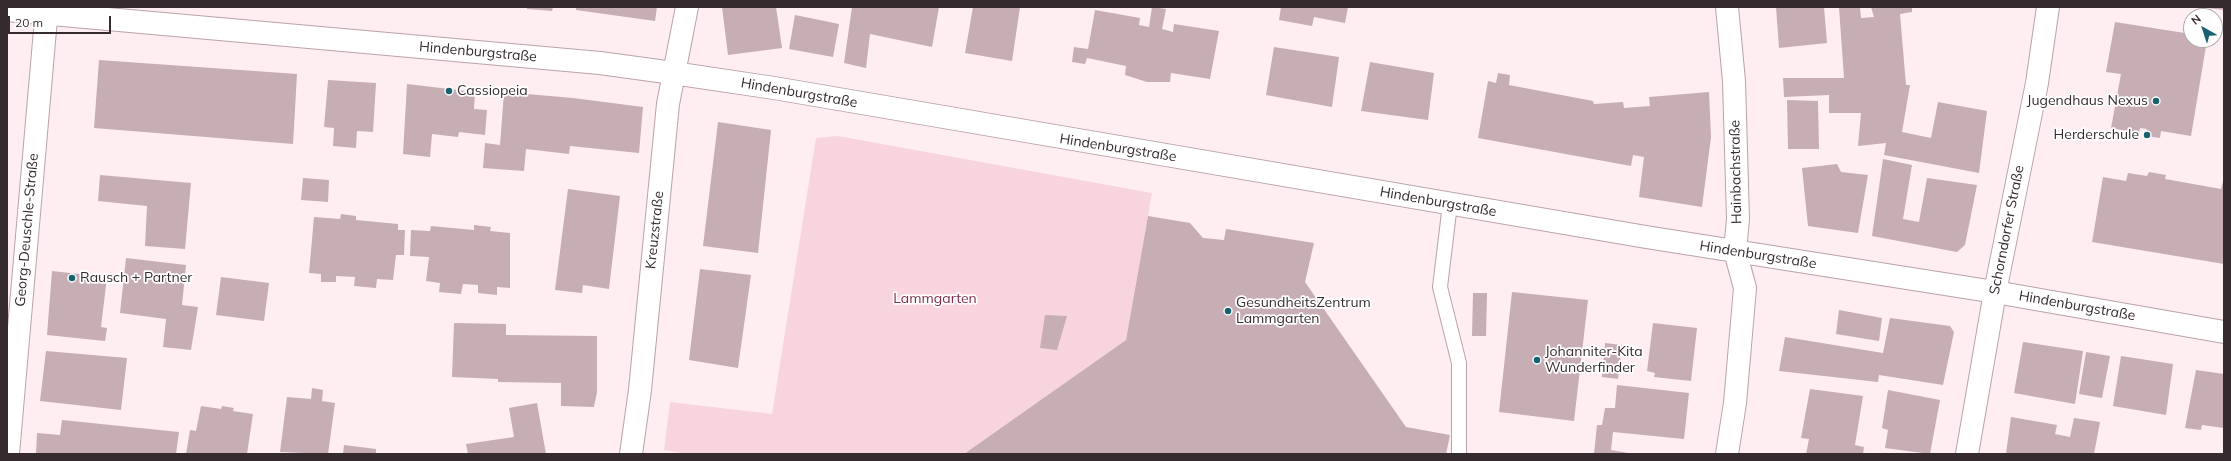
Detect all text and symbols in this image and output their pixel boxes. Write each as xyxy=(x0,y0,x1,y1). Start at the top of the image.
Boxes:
scale bar xyxy=(10,8,113,34)
north arrow xyxy=(2183,8,2223,48)
text: N xyxy=(2188,11,2204,28)
text: 20 m xyxy=(15,15,43,30)
street label: Hindenburgstraße xyxy=(418,38,538,66)
street label: Hindenburgstraße xyxy=(739,74,859,112)
place label: Cassiopeia xyxy=(457,83,528,99)
marker: Cassiopeia xyxy=(444,86,454,96)
place label: Jugendhaus Nexus xyxy=(2027,93,2148,109)
marker: Jugendhaus Nexus xyxy=(2151,96,2161,106)
street label: Hainbachstraße xyxy=(1727,120,1745,224)
place label: Herderschule xyxy=(2054,127,2139,143)
street label: Hindenburgstraße xyxy=(1058,130,1178,166)
marker: Herderschule xyxy=(2142,130,2152,140)
street label: Georg-Deuschle-Straße xyxy=(12,153,42,307)
street label: Schorndorfer Straße xyxy=(1986,164,2028,296)
street label: Hindenburgstraße xyxy=(1378,183,1498,221)
street label: Kreuzstraße xyxy=(643,190,667,270)
street label: Hindenburgstraße xyxy=(1698,237,1818,273)
place label: Rausch + Partner xyxy=(80,270,192,286)
marker: Rausch + Partner xyxy=(67,273,77,283)
street label: Hindenburgstraße xyxy=(2017,287,2137,325)
park label: Lammgarten xyxy=(893,291,977,307)
place label: GesundheitsZentrum Lammgarten xyxy=(1236,295,1371,328)
marker: GesundheitsZentrum Lammgarten xyxy=(1223,306,1233,316)
place label: Johanniter-Kita Wunderfinder xyxy=(1545,344,1643,376)
marker: Johanniter-Kita Wunderfinder xyxy=(1532,355,1542,365)

